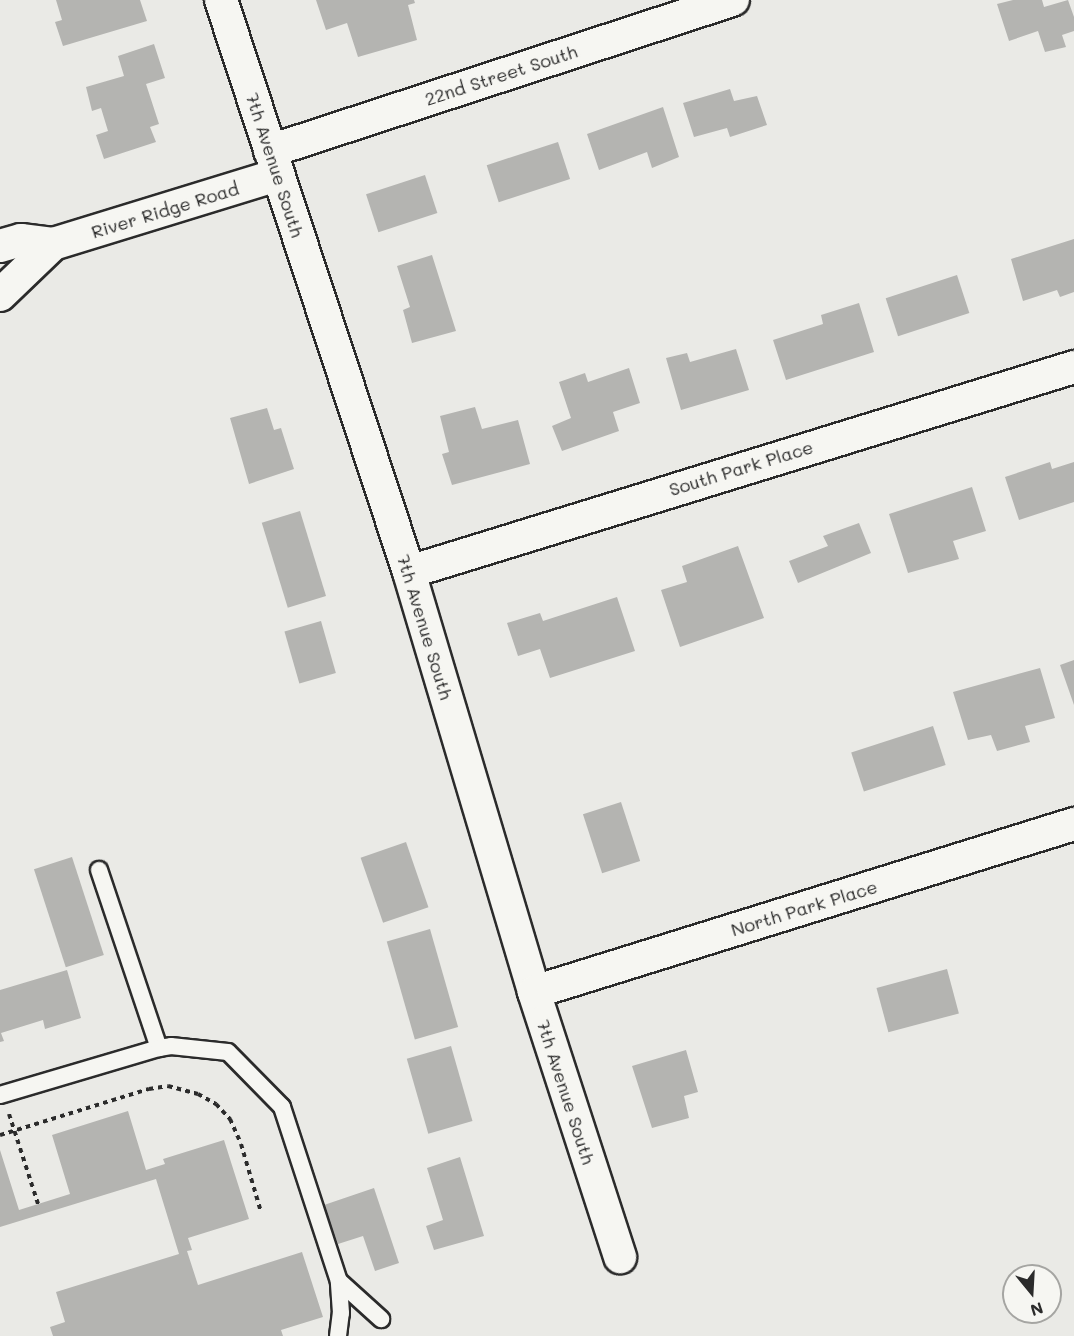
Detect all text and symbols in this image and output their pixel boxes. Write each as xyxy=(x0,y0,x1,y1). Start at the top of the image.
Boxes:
street label: 22nd Street South xyxy=(422,40,580,110)
street label: 7th Avenue South xyxy=(241,90,309,240)
street label: River Ridge Road xyxy=(89,177,241,243)
street label: South Park Place xyxy=(666,436,816,500)
street label: 7th Avenue South xyxy=(393,552,457,702)
street label: North Park Place xyxy=(728,875,880,941)
street label: 7th Avenue South xyxy=(532,1017,600,1167)
north arrow xyxy=(1002,1264,1062,1324)
text: N xyxy=(1028,1298,1046,1322)

